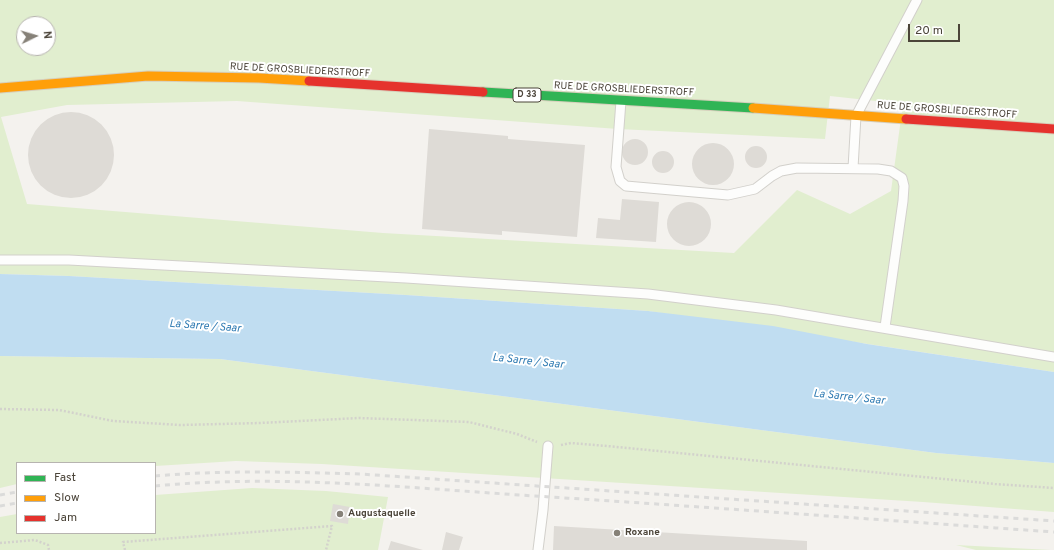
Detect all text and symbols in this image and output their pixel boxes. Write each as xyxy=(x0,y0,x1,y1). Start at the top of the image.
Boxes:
north arrow xyxy=(16,16,56,56)
scale bar xyxy=(910,16,962,42)
text: 20 m xyxy=(915,23,943,39)
text: N xyxy=(40,30,54,40)
street label: RUE DE GROSBLIEDERSTROFF xyxy=(230,61,370,81)
street label: RUE DE GROSBLIEDERSTROFF xyxy=(554,80,694,100)
road number: D 33 xyxy=(513,88,541,102)
street label: RUE DE GROSBLIEDERSTROFF xyxy=(877,100,1017,122)
water label: La Sarre / Saar xyxy=(169,318,241,336)
water label: La Sarre / Saar xyxy=(492,352,564,372)
water label: La Sarre / Saar xyxy=(813,388,885,408)
legend xyxy=(16,462,156,534)
text: Fast xyxy=(54,470,76,486)
text: Slow xyxy=(54,490,80,506)
place label: Augustaquelle xyxy=(348,508,416,520)
marker: Augustaquelle xyxy=(335,509,345,519)
text: Jam xyxy=(54,510,77,526)
place label: Roxane xyxy=(625,527,660,539)
marker: Roxane xyxy=(612,528,622,538)

